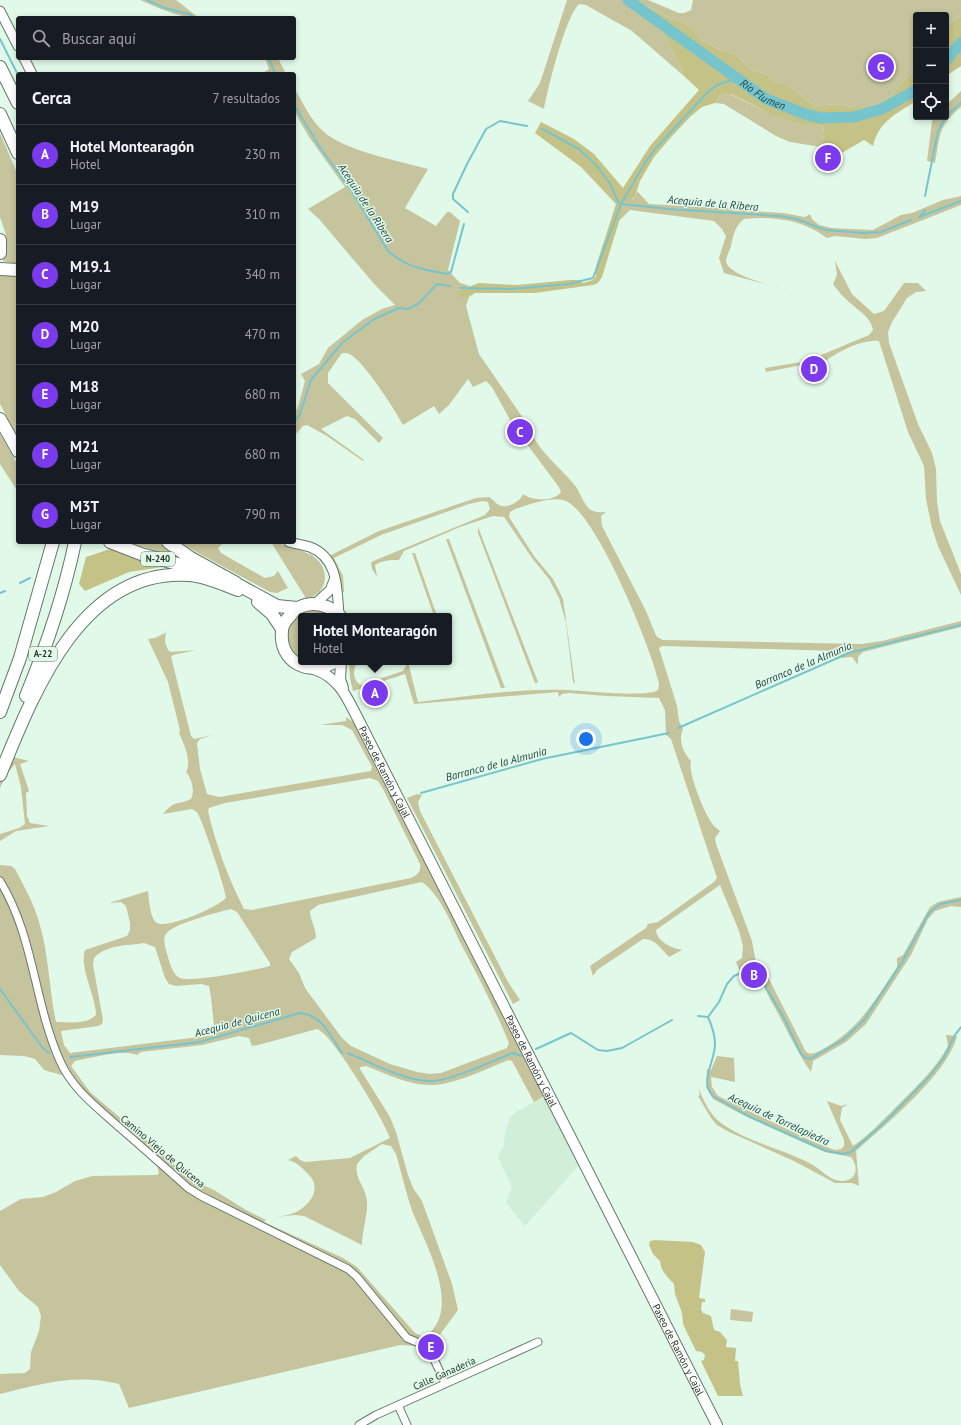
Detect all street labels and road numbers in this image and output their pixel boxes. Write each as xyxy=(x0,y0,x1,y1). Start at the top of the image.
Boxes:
road number: N-240 xyxy=(141,552,175,566)
road number: A-22 xyxy=(29,647,57,661)
street label: Paseo de Ramón y Cajal xyxy=(356,724,413,820)
street label: Paseo de Ramón y Cajal xyxy=(503,1013,560,1109)
street label: Camino Viejo de Quicena xyxy=(118,1112,208,1191)
street label: Paseo de Ramón y Cajal xyxy=(649,1302,707,1398)
street label: Calle Ganadería xyxy=(411,1354,478,1393)

